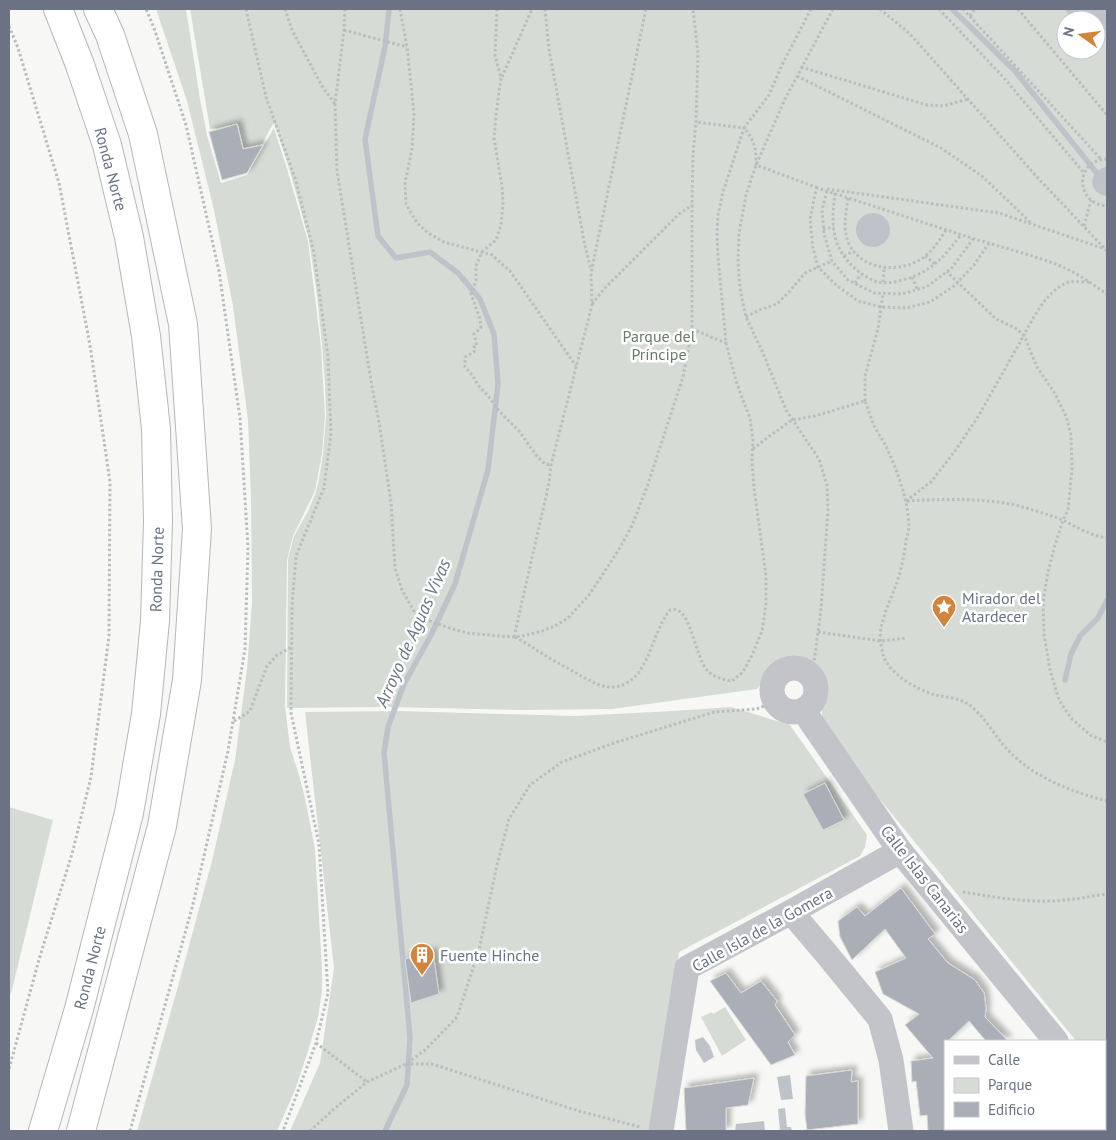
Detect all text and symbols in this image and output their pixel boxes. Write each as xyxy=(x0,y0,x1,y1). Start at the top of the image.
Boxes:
north arrow xyxy=(1056,10,1106,60)
text: N xyxy=(1059,25,1078,38)
street label: Ronda Norte xyxy=(90,125,132,213)
park label: Parque del Príncipe xyxy=(623,326,696,364)
street label: Ronda Norte xyxy=(145,526,168,612)
water label: Arroyo de Aguas Vivas xyxy=(369,554,456,711)
place label: Mirador del Atardecer xyxy=(962,588,1041,626)
place icon: Mirador del Atardecer xyxy=(931,594,957,628)
street label: Calle Islas Canarias xyxy=(877,821,974,937)
street label: Calle Isla de la Gomera xyxy=(688,882,836,976)
street label: Ronda Norte xyxy=(69,924,110,1011)
building icon: Fuente Hinche xyxy=(409,942,435,976)
place label: Fuente Hinche xyxy=(440,945,539,965)
legend xyxy=(944,1040,1106,1130)
text: Calle xyxy=(988,1050,1020,1069)
text: Parque xyxy=(988,1075,1032,1094)
text: Edificio xyxy=(988,1100,1035,1119)

